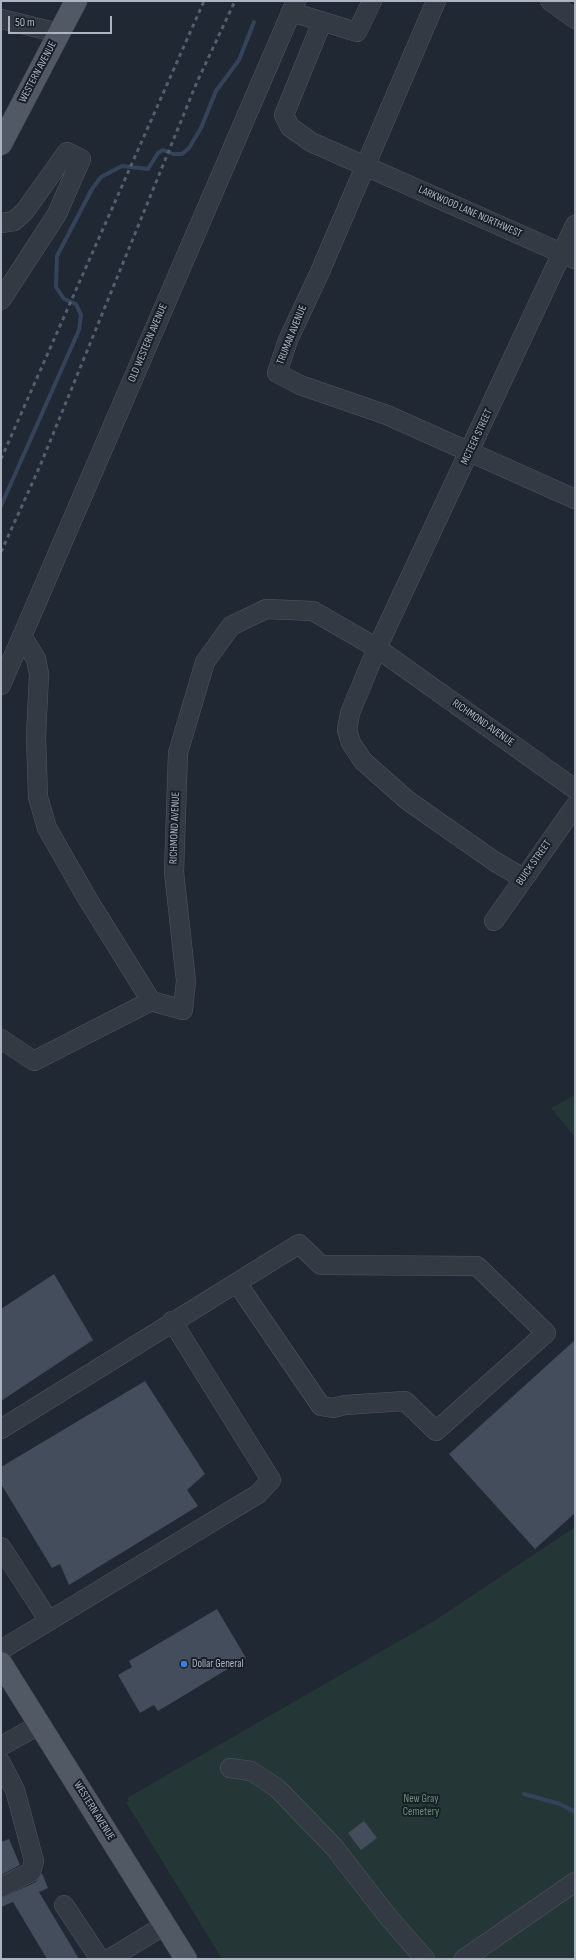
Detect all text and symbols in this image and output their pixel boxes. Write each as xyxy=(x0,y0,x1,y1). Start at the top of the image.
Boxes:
scale bar xyxy=(10,8,114,34)
text: 50 m xyxy=(15,15,35,30)
street label: WESTERN AVENUE xyxy=(16,39,60,105)
street label: LARKWOOD LANE NORTHWEST xyxy=(416,183,524,241)
street label: OLD WESTERN AVENUE xyxy=(126,302,170,384)
street label: TRUMAN AVENUE xyxy=(274,303,310,367)
street label: MCTEER STREET xyxy=(458,407,496,467)
street label: RICHMOND AVENUE xyxy=(450,697,516,749)
street label: RICHMOND AVENUE xyxy=(167,792,183,864)
street label: BUICK STREET xyxy=(514,838,554,888)
place label: Dollar General xyxy=(192,1657,244,1671)
marker: Dollar General xyxy=(179,1659,189,1669)
street label: WESTERN AVENUE xyxy=(71,1779,117,1843)
park label: New Gray Cemetery xyxy=(403,1792,439,1818)

